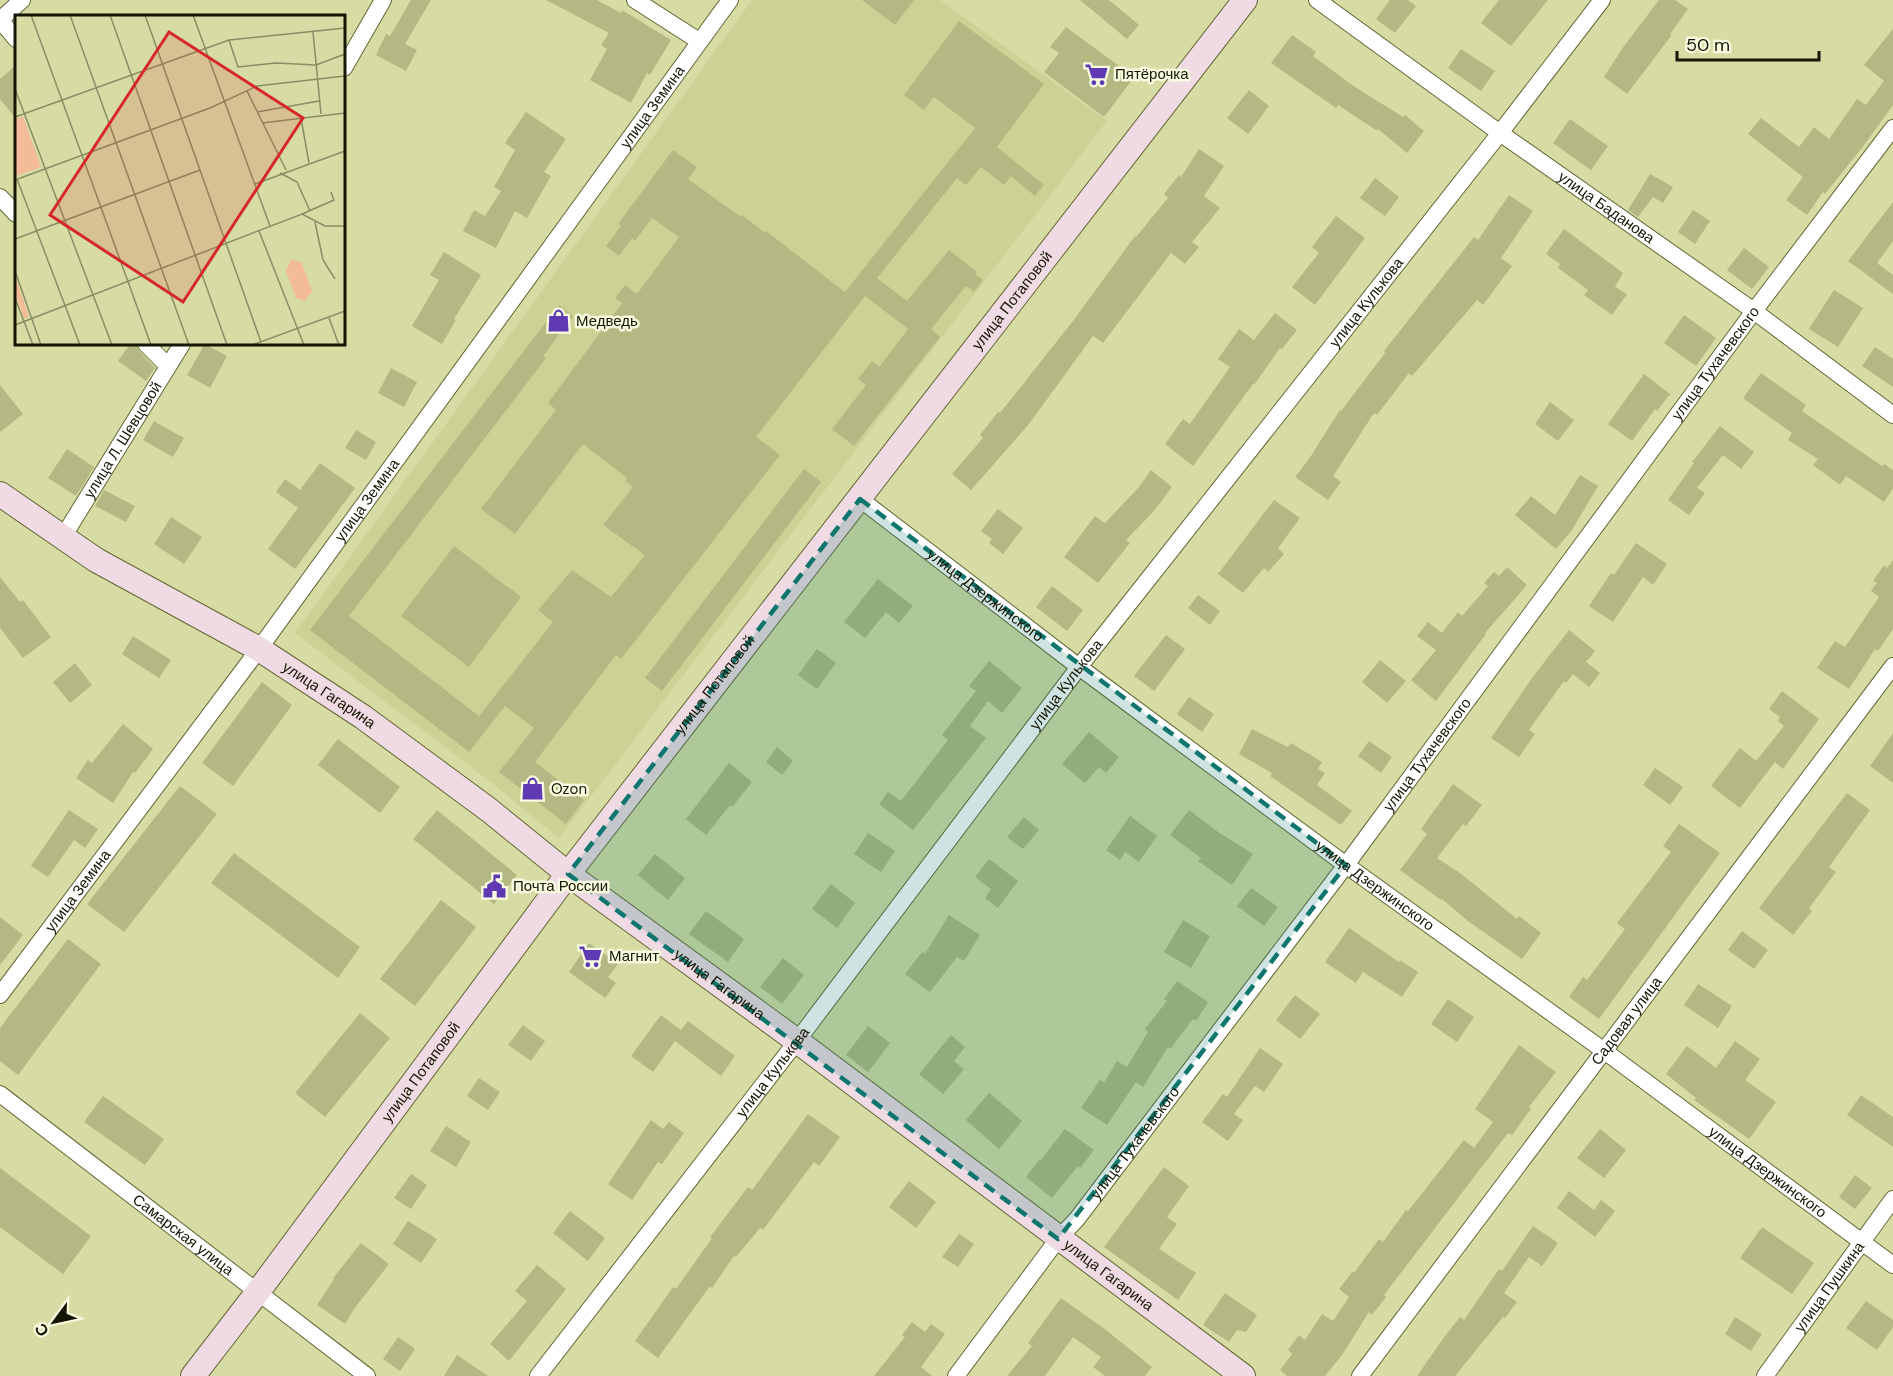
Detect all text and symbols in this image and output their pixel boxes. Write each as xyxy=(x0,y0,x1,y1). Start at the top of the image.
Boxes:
inset map xyxy=(15,15,345,345)
scale bar xyxy=(1677,24,1820,62)
text: 50 m xyxy=(1686,33,1730,57)
street label: улица Земина xyxy=(616,61,690,152)
supermarket icon: Пятёрочка xyxy=(1084,61,1110,87)
place label: Пятёрочка xyxy=(1115,64,1189,84)
street label: улица Баданова xyxy=(1554,167,1659,249)
street label: улица Потаповой xyxy=(968,247,1057,354)
street label: улица Кулькова xyxy=(1325,253,1408,351)
street label: улица Тухачевского xyxy=(1667,302,1764,424)
shop icon: Медведь xyxy=(545,308,571,334)
place label: Медведь xyxy=(576,311,638,331)
street label: улица Л. Шевцовой xyxy=(79,378,166,502)
street label: улица Земина xyxy=(330,454,404,546)
street label: улица Дзержинского xyxy=(923,544,1048,646)
street label: улица Потаповой xyxy=(670,631,759,738)
street label: улица Кулькова xyxy=(1025,635,1107,734)
street label: улица Гагарина xyxy=(279,657,380,733)
street label: улица Тухачевского xyxy=(1379,694,1476,816)
shop icon: Ozon xyxy=(520,776,546,802)
place label: Ozon xyxy=(551,779,587,799)
street label: улица Дзержинского xyxy=(1312,836,1438,935)
street label: улица Земина xyxy=(41,845,116,936)
public building icon: Почта России xyxy=(482,873,508,899)
place label: Почта России xyxy=(513,876,608,896)
supermarket icon: Магнит xyxy=(578,943,604,969)
street label: улица Гагарина xyxy=(670,945,769,1025)
place label: Магнит xyxy=(609,946,659,966)
street label: Садовая улица xyxy=(1587,972,1667,1069)
street label: улица Потаповой xyxy=(377,1018,465,1126)
street label: улица Кулькова xyxy=(732,1022,814,1121)
street label: улица Тухачевского xyxy=(1086,1082,1184,1203)
street label: улица Дзержинского xyxy=(1705,1122,1831,1222)
street label: Самарская улица xyxy=(129,1189,238,1280)
street label: улица Гагарина xyxy=(1060,1235,1158,1316)
street label: улица Пушкина xyxy=(1790,1237,1869,1336)
north arrow xyxy=(24,1292,84,1352)
text: С xyxy=(30,1319,54,1340)

